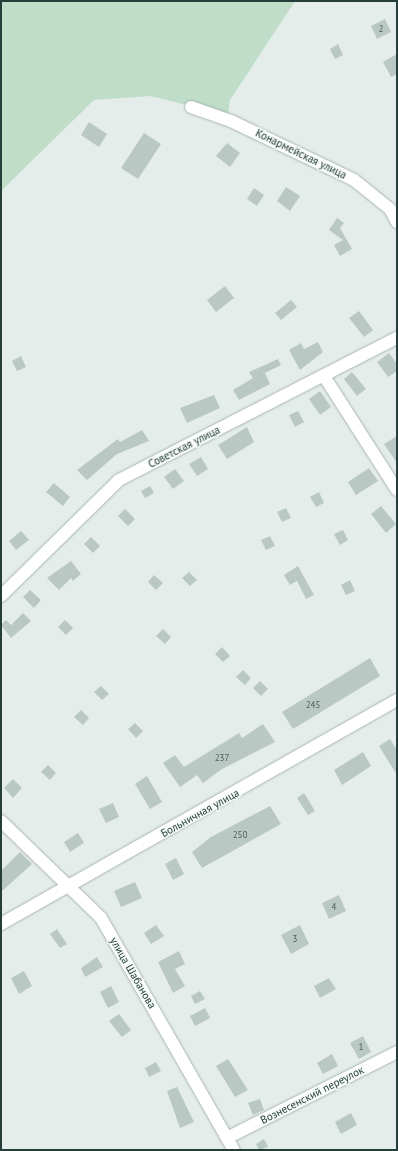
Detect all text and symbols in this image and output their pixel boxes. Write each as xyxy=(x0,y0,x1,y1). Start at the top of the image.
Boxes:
house number: 2 xyxy=(379,24,383,34)
street label: Конармейская улица xyxy=(253,126,349,182)
street label: Советская улица xyxy=(146,423,222,471)
house number: 245 xyxy=(306,700,320,710)
house number: 237 xyxy=(215,753,229,763)
street label: Больничная улица xyxy=(159,786,241,840)
house number: 250 xyxy=(233,830,247,840)
house number: 4 xyxy=(332,902,336,912)
house number: 3 xyxy=(293,934,297,944)
street label: улица Шабанова xyxy=(107,935,159,1011)
house number: 1 xyxy=(359,1042,363,1052)
street label: Вознесенский переулок xyxy=(258,1063,366,1127)

